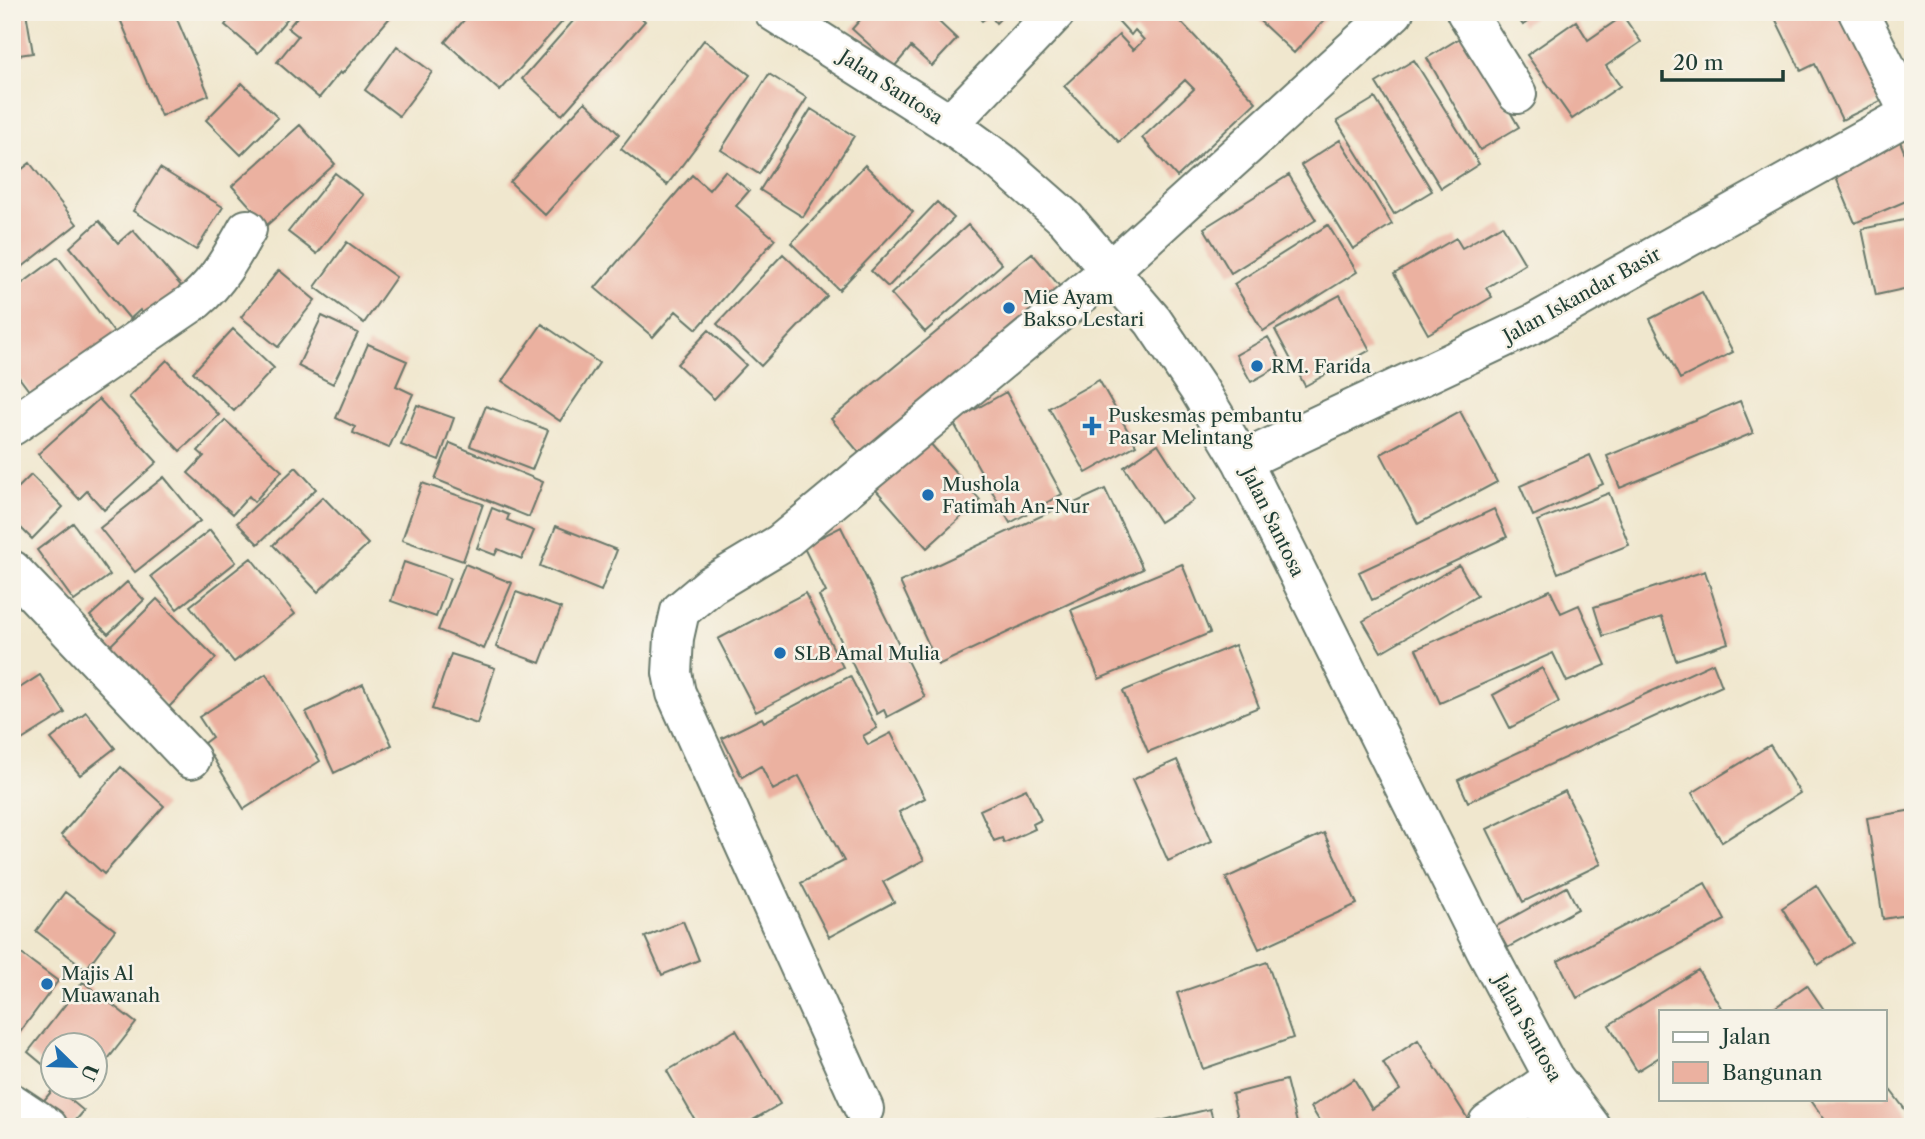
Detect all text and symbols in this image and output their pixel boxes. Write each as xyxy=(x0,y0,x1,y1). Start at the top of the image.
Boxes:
scale bar xyxy=(1662,38,1783,82)
street label: Jalan Santosa xyxy=(832,43,947,129)
text: 20 m xyxy=(1673,50,1724,75)
street label: Jalan Iskandar Basir xyxy=(1497,242,1665,349)
place label: Mie Ayam Bakso Lestari xyxy=(1023,286,1144,331)
marker: Mie Ayam Bakso Lestari xyxy=(1001,300,1017,316)
place label: RM. Farida xyxy=(1271,355,1371,378)
marker: RM. Farida xyxy=(1249,358,1265,374)
place label: Puskesmas pembantu Pasar Melintang xyxy=(1108,404,1303,449)
marker: Puskesmas pembantu Pasar Melintang xyxy=(1082,416,1102,436)
street label: Jalan Santosa xyxy=(1235,461,1309,581)
place label: Mushola Fatimah An-Nur xyxy=(942,473,1090,518)
marker: Mushola Fatimah An-Nur xyxy=(920,487,936,503)
place label: SLB Amal Mulia xyxy=(794,642,940,665)
marker: SLB Amal Mulia xyxy=(772,645,788,661)
place label: Majis Al Muawanah xyxy=(61,962,160,1007)
street label: Jalan Santosa xyxy=(1488,968,1567,1086)
marker: Majis Al Muawanah xyxy=(39,976,55,992)
legend xyxy=(1659,1010,1886,1100)
text: Jalan xyxy=(1719,1024,1771,1049)
north arrow xyxy=(38,1030,108,1100)
text: Bangunan xyxy=(1722,1060,1822,1085)
text: U xyxy=(75,1061,103,1085)

